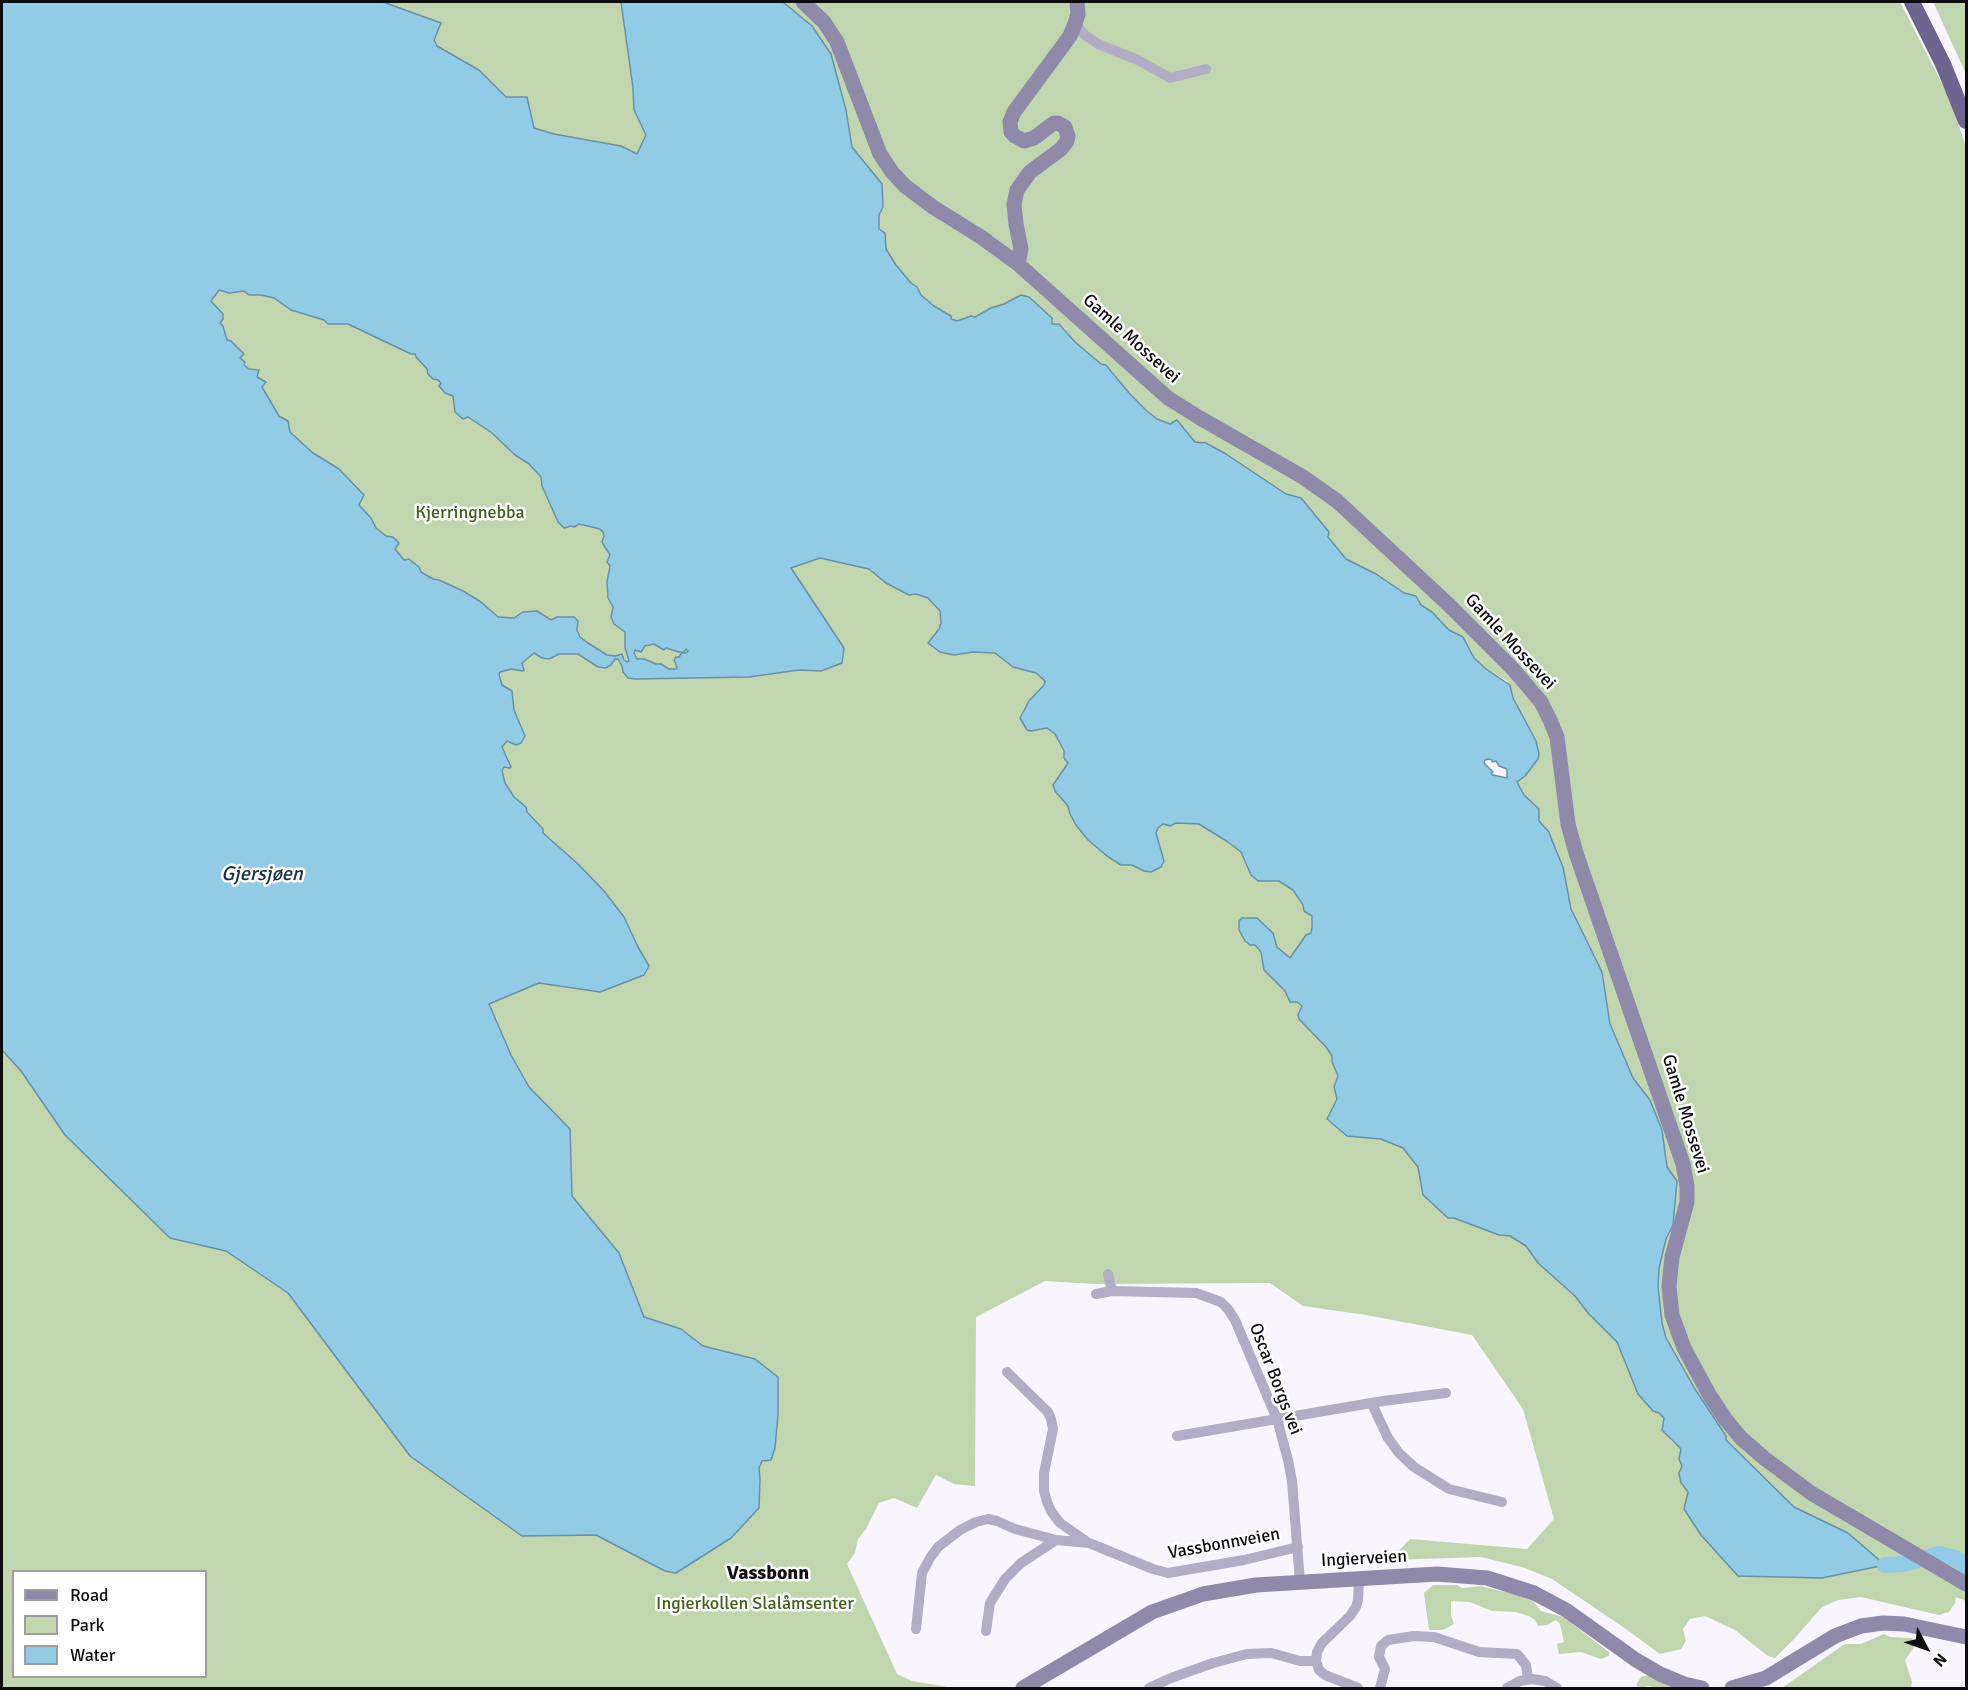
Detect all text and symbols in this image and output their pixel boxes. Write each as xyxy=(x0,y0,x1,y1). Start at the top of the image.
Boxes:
street label: Gamle Mossevei xyxy=(1078,290,1184,388)
park label: Kjerringnebba xyxy=(415,502,525,524)
street label: Gamle Mossevei xyxy=(1460,590,1560,694)
water label: Gjersjøen xyxy=(221,863,303,887)
street label: Gamle Mossevei xyxy=(1657,1052,1713,1176)
street label: Oscar Borgs vei xyxy=(1244,1320,1306,1438)
street label: Vassbonnveien xyxy=(1166,1524,1282,1564)
street label: Ingierveien xyxy=(1320,1546,1408,1572)
district label: Vassbonn xyxy=(727,1562,809,1586)
legend xyxy=(12,1570,207,1678)
text: Road xyxy=(70,1584,109,1606)
park label: Ingierkollen Slalåmsenter xyxy=(656,1593,854,1615)
text: Park xyxy=(70,1614,105,1636)
north arrow xyxy=(1896,1618,1956,1678)
text: Water xyxy=(70,1644,115,1666)
text: N xyxy=(1928,1649,1951,1671)

